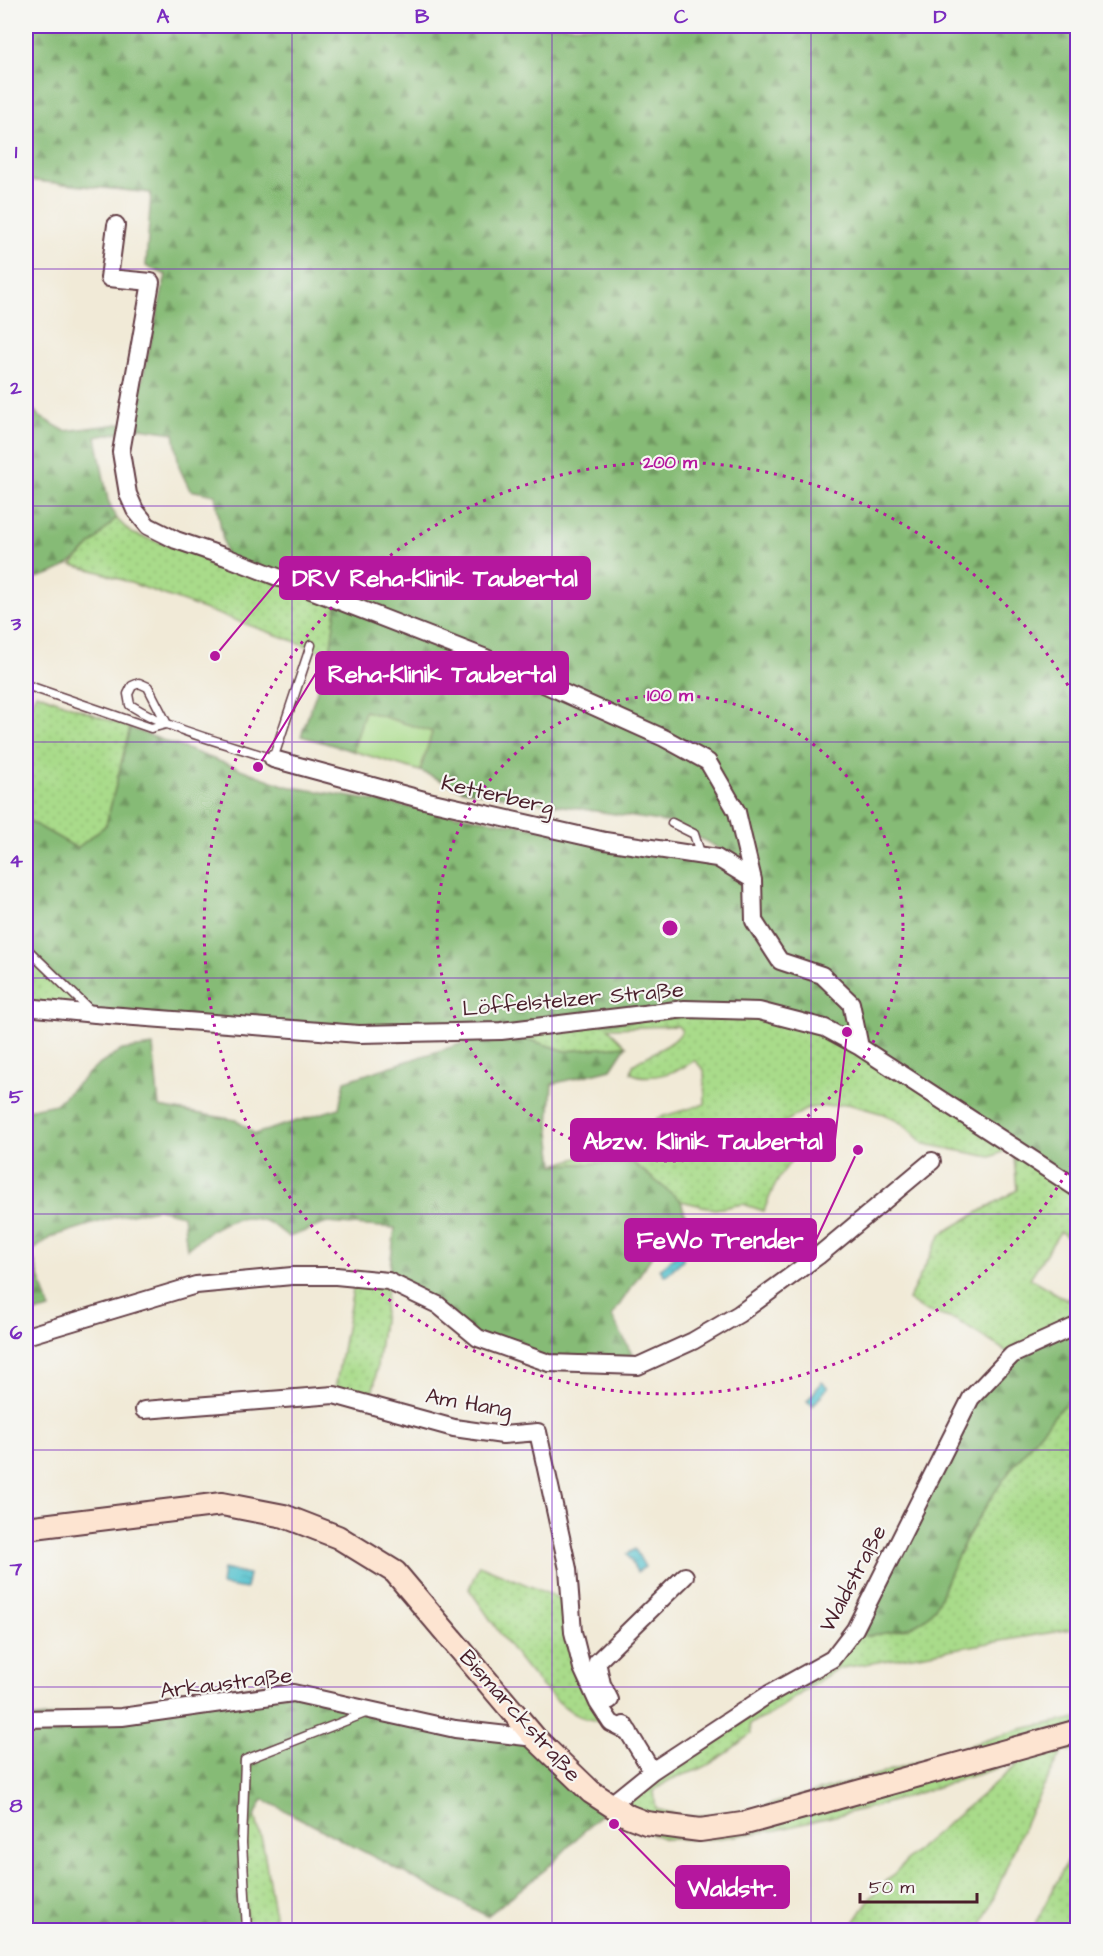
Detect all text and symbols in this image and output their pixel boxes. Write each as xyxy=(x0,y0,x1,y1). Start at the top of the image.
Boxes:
text: A xyxy=(157,3,170,31)
text: B xyxy=(415,3,430,31)
text: C xyxy=(674,3,689,31)
text: D xyxy=(934,3,947,31)
text: 1 xyxy=(15,138,18,166)
text: 2 xyxy=(9,374,22,402)
text: 200 m xyxy=(642,450,698,475)
callout: DRV Reha-Klinik Taubertal xyxy=(280,557,590,599)
text: DRV Reha-Klinik Taubertal xyxy=(292,562,578,596)
text: 3 xyxy=(10,610,22,638)
callout: Reha-Klinik Taubertal xyxy=(316,652,568,694)
text: Reha-Klinik Taubertal xyxy=(328,658,556,692)
text: 100 m xyxy=(647,683,694,708)
street label: Ketterberg xyxy=(438,767,557,824)
text: 4 xyxy=(9,847,23,875)
centre of rings xyxy=(660,918,680,938)
street label: Löffelstelzer Straße xyxy=(461,974,685,1025)
text: 5 xyxy=(9,1083,24,1111)
callout: Abzw. Klinik Taubertal xyxy=(571,1119,835,1161)
text: Abzw. Klinik Taubertal xyxy=(583,1125,823,1159)
callout: FeWo Trender xyxy=(625,1219,816,1261)
text: FeWo Trender xyxy=(637,1224,804,1258)
text: 6 xyxy=(10,1319,23,1347)
street label: Am Hang xyxy=(423,1381,514,1427)
street label: Waldstraße xyxy=(812,1519,895,1638)
text: 7 xyxy=(9,1555,23,1583)
street label: Bismarckstraße xyxy=(452,1643,588,1789)
street label: Arkaustraße xyxy=(158,1660,294,1707)
text: 8 xyxy=(10,1792,23,1820)
callout: Waldstr. xyxy=(676,1866,789,1908)
scale bar xyxy=(860,1866,977,1904)
text: Waldstr. xyxy=(686,1872,777,1906)
text: 50 m xyxy=(869,1875,914,1900)

